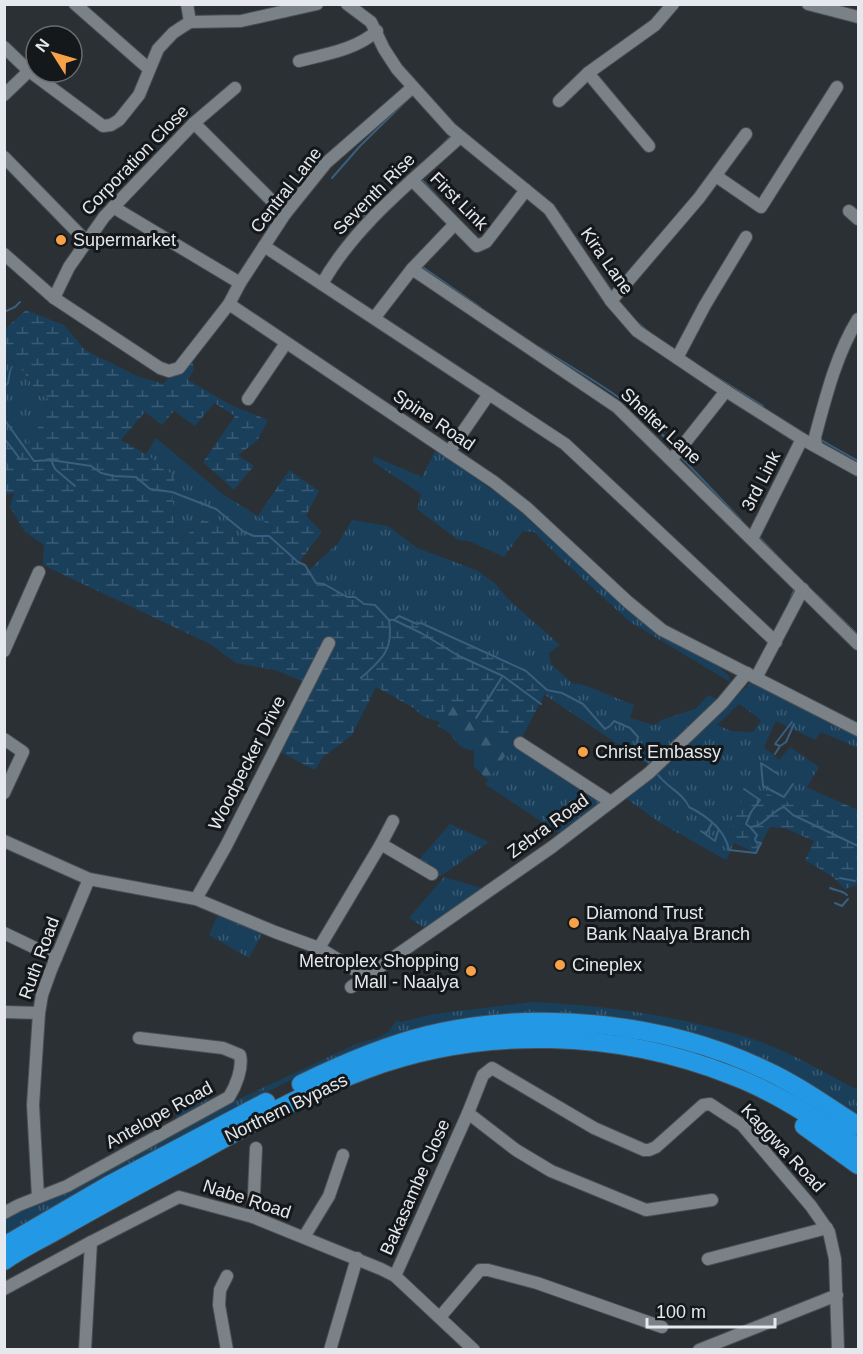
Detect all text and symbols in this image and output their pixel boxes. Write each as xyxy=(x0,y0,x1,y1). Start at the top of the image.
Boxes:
north arrow xyxy=(24,24,84,84)
text: N xyxy=(32,36,53,55)
street label: Corporation Close xyxy=(77,101,193,219)
street label: Central Lane xyxy=(246,143,326,237)
street label: Seventh Rise xyxy=(329,149,419,239)
street label: First Link xyxy=(426,168,493,235)
street label: Kira Lane xyxy=(577,224,637,298)
place label: Supermarket xyxy=(73,230,176,250)
marker: Supermarket xyxy=(54,233,68,247)
street label: Shelter Lane xyxy=(617,384,705,468)
street label: Spine Road xyxy=(389,385,479,455)
street label: 3rd Link xyxy=(738,447,785,514)
street label: Woodpecker Drive xyxy=(205,693,289,833)
place label: Christ Embassy xyxy=(595,742,721,762)
marker: Christ Embassy xyxy=(576,745,590,759)
street label: Zebra Road xyxy=(504,790,592,862)
place label: Diamond Trust Bank Naalya Branch xyxy=(586,903,750,944)
street label: Ruth Road xyxy=(15,914,63,1002)
marker: Diamond Trust Bank Naalya Branch xyxy=(567,916,581,930)
place label: Metroplex Shopping Mall - Naalya xyxy=(299,951,460,992)
place label: Cineplex xyxy=(572,955,642,975)
marker: Cineplex xyxy=(553,958,567,972)
marker: Metroplex Shopping Mall - Naalya xyxy=(464,964,478,978)
street label: Northern Bypass xyxy=(221,1070,351,1146)
street label: Antelope Road xyxy=(102,1077,216,1153)
street label: Kaggwa Road xyxy=(737,1100,829,1196)
street label: Bakasambe Close xyxy=(376,1116,454,1258)
street label: Nabe Road xyxy=(201,1175,293,1223)
scale bar xyxy=(647,1291,774,1329)
text: 100 m xyxy=(656,1302,706,1322)

